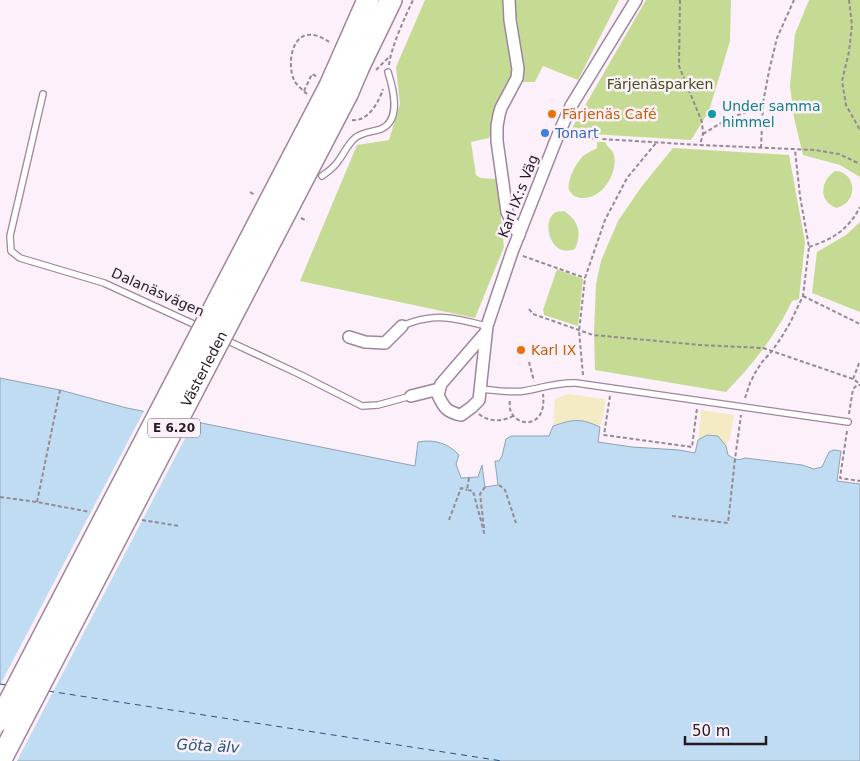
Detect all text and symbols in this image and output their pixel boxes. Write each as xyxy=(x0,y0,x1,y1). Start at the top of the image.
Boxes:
park label: Färjenäsparken xyxy=(607,76,713,92)
place label: Under samma himmel xyxy=(722,98,821,130)
place label: Färjenäs Café xyxy=(562,106,657,122)
marker: Färjenäs Café xyxy=(546,108,558,120)
marker: Under samma himmel xyxy=(706,108,718,120)
place label: Tonart xyxy=(554,125,599,141)
marker: Tonart xyxy=(539,127,551,139)
street label: Karl IX:s Väg xyxy=(495,152,541,240)
street label: Dalanäsvägen xyxy=(109,264,207,320)
street label: Västerleden xyxy=(178,328,230,409)
place label: Karl IX xyxy=(531,342,577,358)
marker: Karl IX xyxy=(515,344,527,356)
road number: E 6.20 xyxy=(148,418,200,438)
scale bar xyxy=(685,714,766,746)
text: 50 m xyxy=(692,722,730,740)
water label: Göta älv xyxy=(176,735,241,757)

